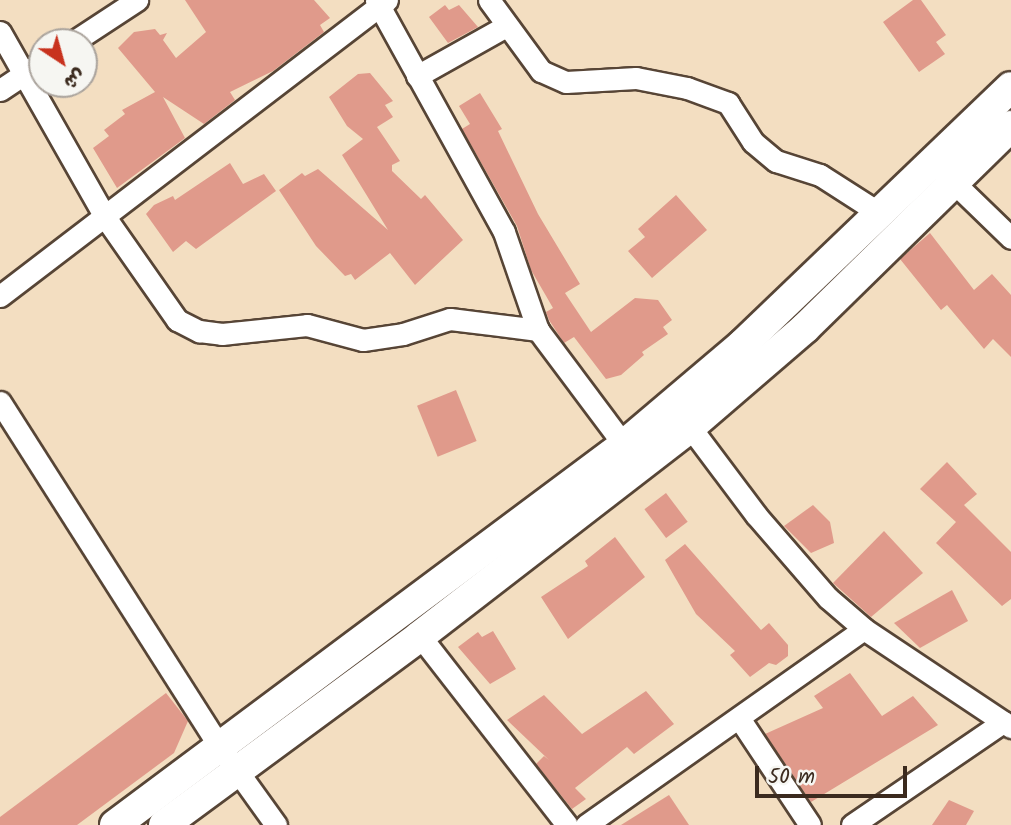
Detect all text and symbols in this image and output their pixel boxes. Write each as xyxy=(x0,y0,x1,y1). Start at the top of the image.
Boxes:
north arrow xyxy=(28,28,98,98)
text: ش xyxy=(57,60,91,97)
scale bar xyxy=(759,752,911,796)
text: 50 m xyxy=(768,761,815,794)

